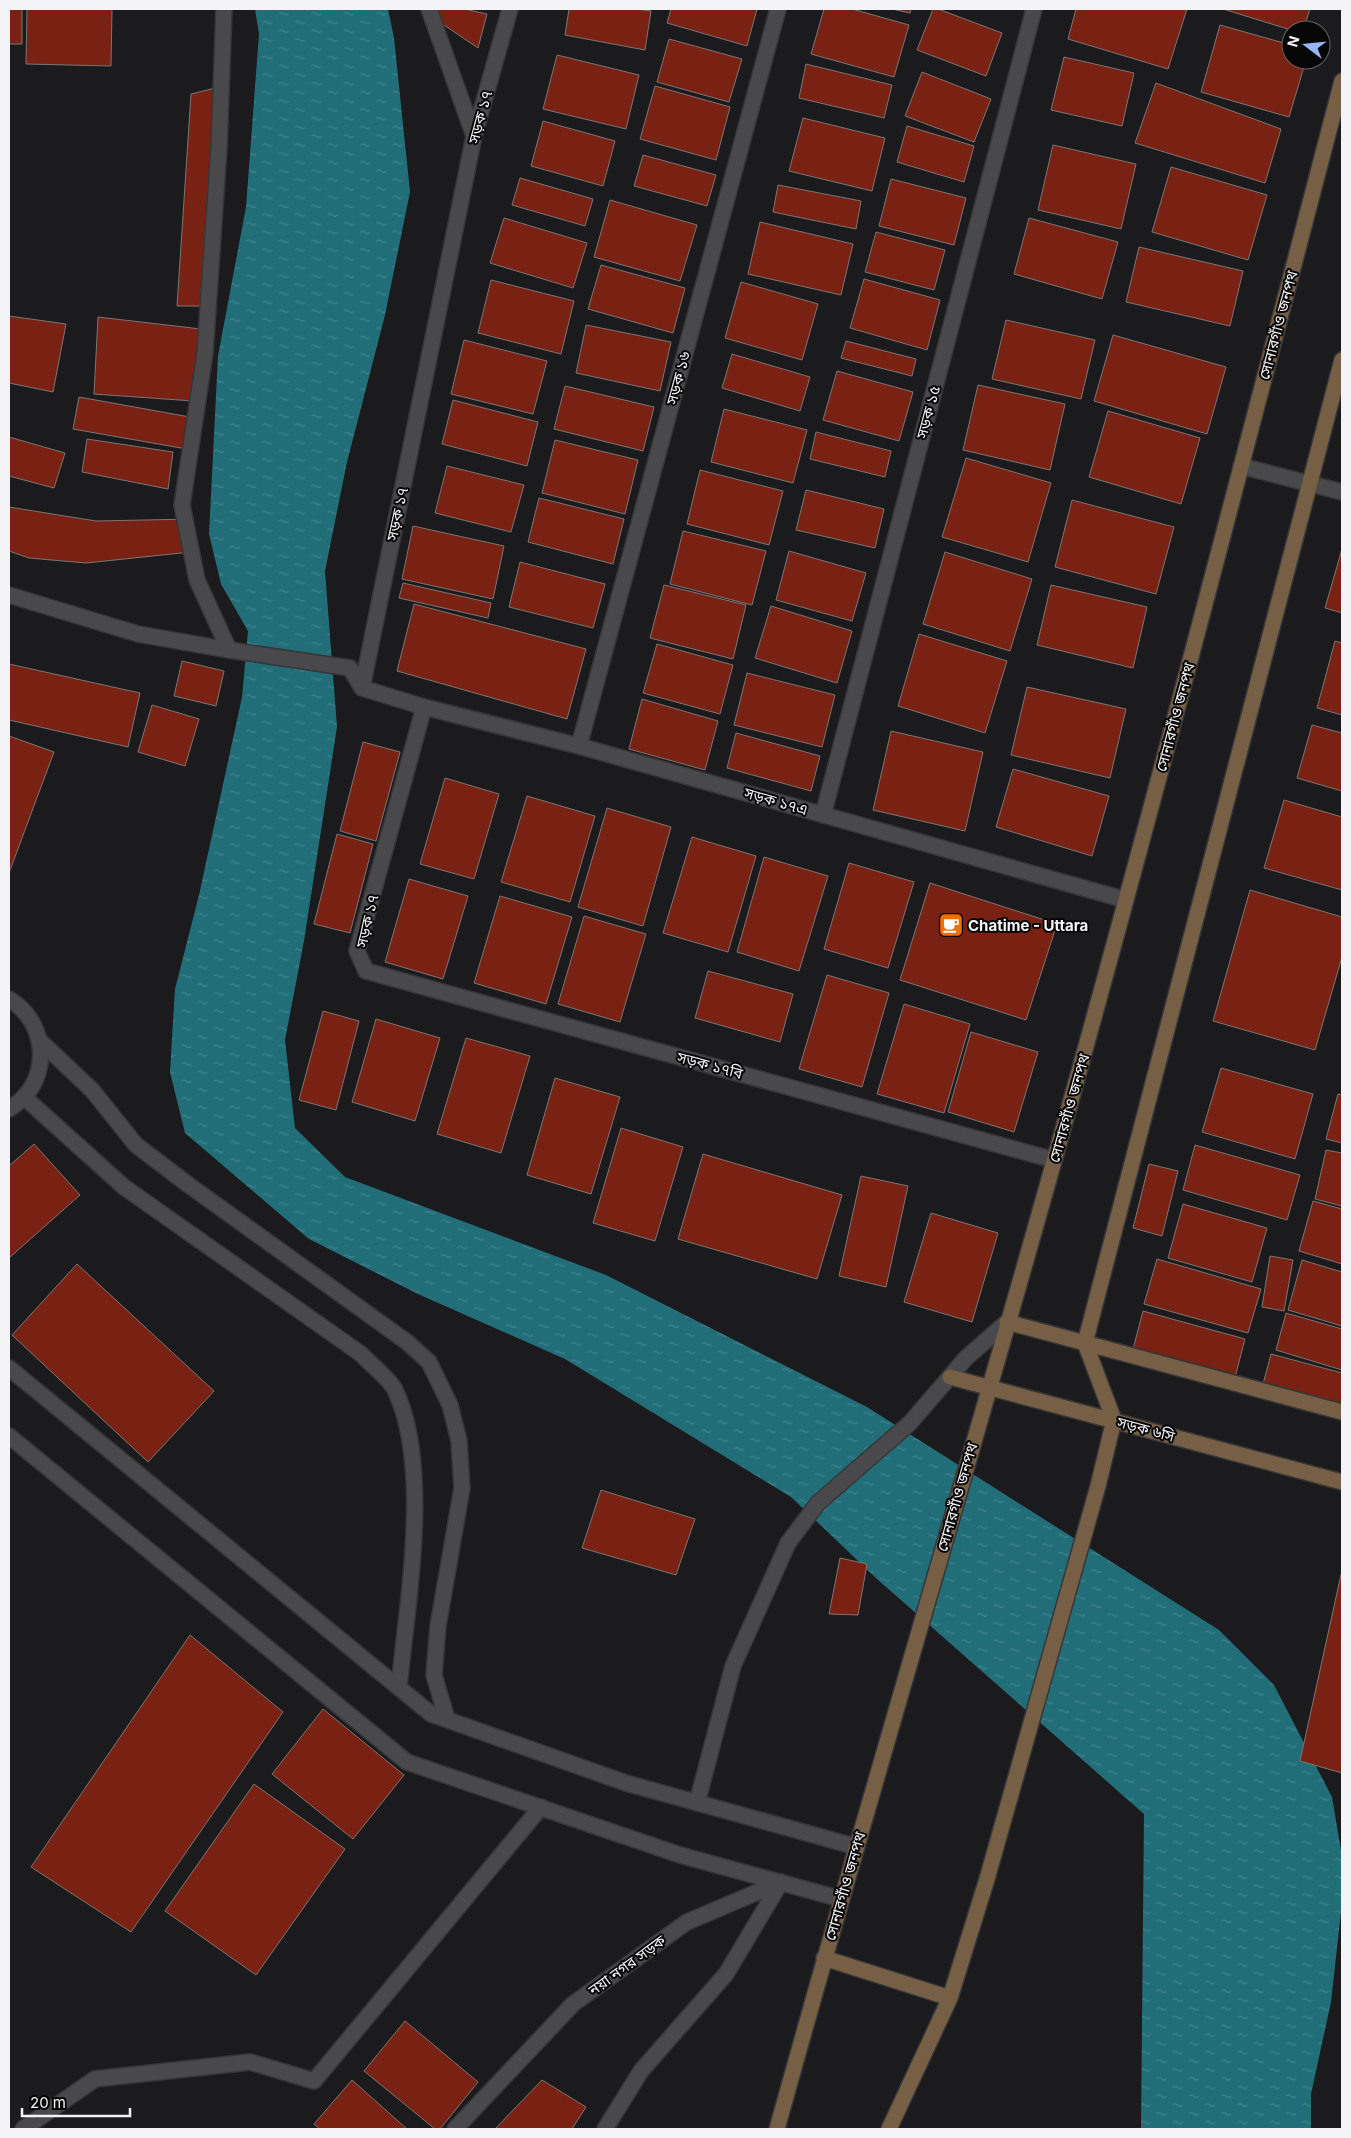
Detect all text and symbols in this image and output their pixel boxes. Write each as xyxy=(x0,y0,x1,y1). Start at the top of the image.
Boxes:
north arrow xyxy=(1281,20,1331,70)
text: N xyxy=(1283,34,1303,49)
street label: সড়ক ১৭ xyxy=(464,88,496,147)
street label: সোনারগাঁও জনপথ xyxy=(1254,268,1302,382)
street label: সড়ক ১৬ xyxy=(662,349,694,408)
street label: সড়ক ১৫ xyxy=(912,383,944,442)
street label: সড়ক ১৭ xyxy=(382,485,412,543)
street label: সোনারগাঁও জনপথ xyxy=(1151,660,1199,774)
street label: সড়ক ১৭এ xyxy=(741,783,810,819)
street label: সড়ক ১৭ xyxy=(351,892,382,950)
cafe icon: Chatime - Uttara xyxy=(938,912,964,938)
place label: Chatime - Uttara xyxy=(968,916,1088,935)
street label: সড়ক ১৭বি xyxy=(674,1047,746,1083)
street label: সোনারগাঁও জনপথ xyxy=(1044,1051,1094,1164)
street label: সড়ক ৬সি xyxy=(1114,1412,1177,1446)
street label: সোনারগাঁও জনপথ xyxy=(932,1440,982,1553)
street label: সোনারগাঁও জনপথ xyxy=(820,1829,870,1942)
street label: নয়া নগর সড়ক xyxy=(584,1930,670,2000)
scale bar xyxy=(22,2086,130,2118)
text: 20 m xyxy=(30,2093,66,2112)

